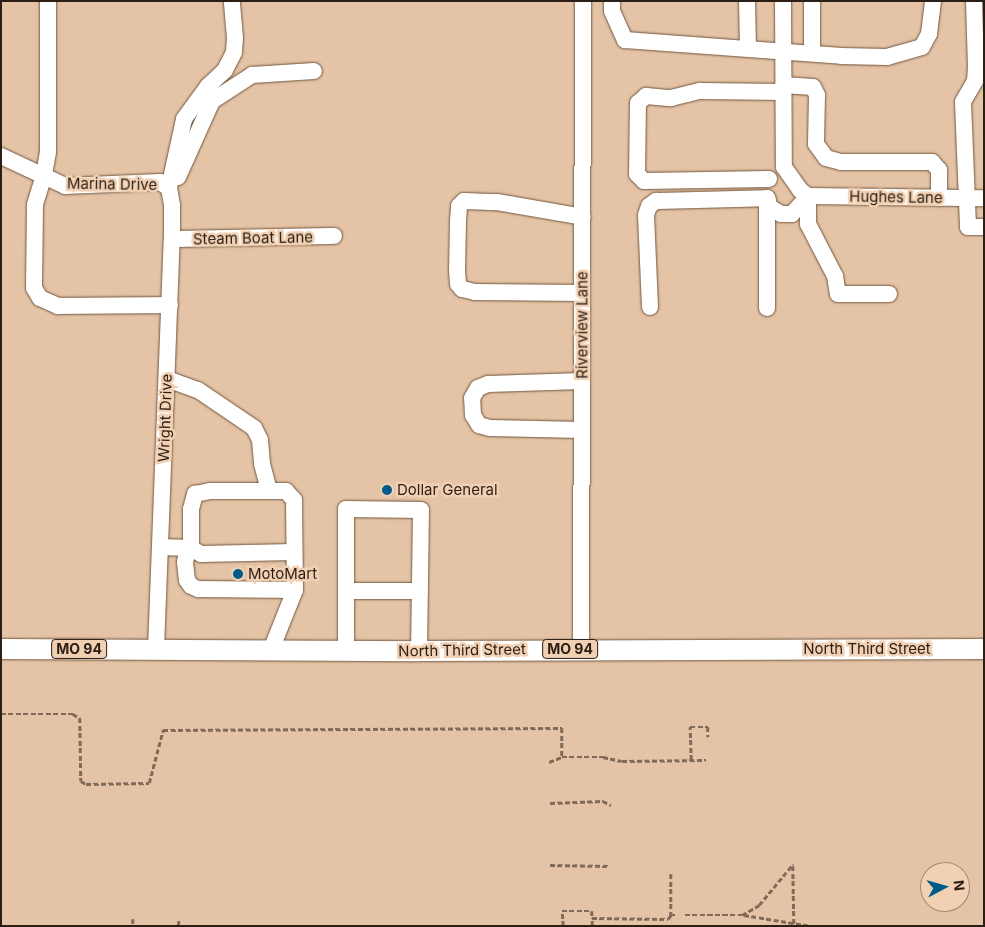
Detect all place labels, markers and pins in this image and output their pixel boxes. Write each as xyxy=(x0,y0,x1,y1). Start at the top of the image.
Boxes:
place label: Dollar General xyxy=(397,481,498,499)
marker: Dollar General xyxy=(381,484,393,496)
place label: MotoMart xyxy=(248,565,317,583)
marker: MotoMart xyxy=(232,568,244,580)

